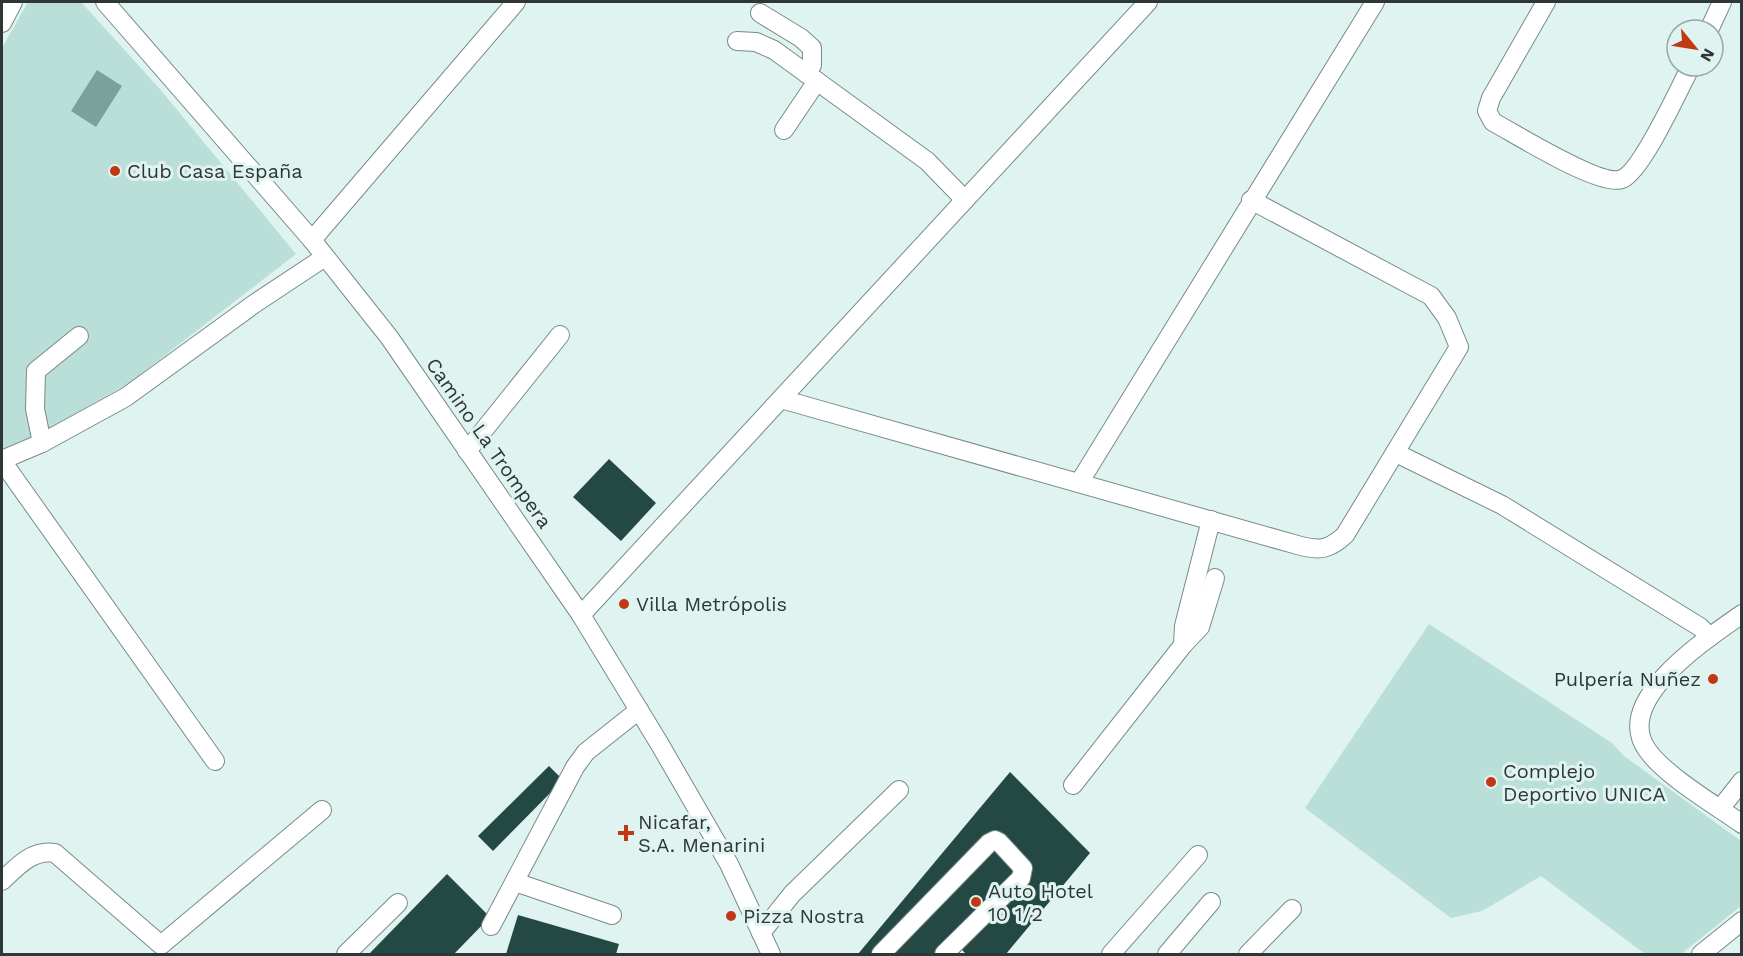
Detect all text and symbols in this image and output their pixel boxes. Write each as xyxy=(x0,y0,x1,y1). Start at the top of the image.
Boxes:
north arrow xyxy=(1665,18,1725,78)
text: N xyxy=(1696,45,1719,65)
place label: Club Casa España xyxy=(127,159,303,183)
marker: Club Casa España xyxy=(108,164,122,178)
street label: Camino La Trompera xyxy=(421,353,557,533)
place label: Villa Metrópolis xyxy=(636,592,787,616)
marker: Villa Metrópolis xyxy=(617,597,631,611)
place label: Pulpería Nuñez xyxy=(1554,667,1701,691)
marker: Pulpería Nuñez xyxy=(1706,672,1720,686)
place label: Complejo Deportivo UNICA xyxy=(1503,759,1666,806)
marker: Complejo Deportivo UNICA xyxy=(1484,775,1498,789)
place label: Nicafar, S.A. Menarini xyxy=(638,810,765,857)
marker: Nicafar, S.A. Menarini xyxy=(619,826,633,840)
place label: Auto Hotel 10 1/2 xyxy=(988,879,1093,926)
marker: Auto Hotel 10 1/2 xyxy=(969,895,983,909)
place label: Pizza Nostra xyxy=(743,904,864,928)
marker: Pizza Nostra xyxy=(724,909,738,923)

